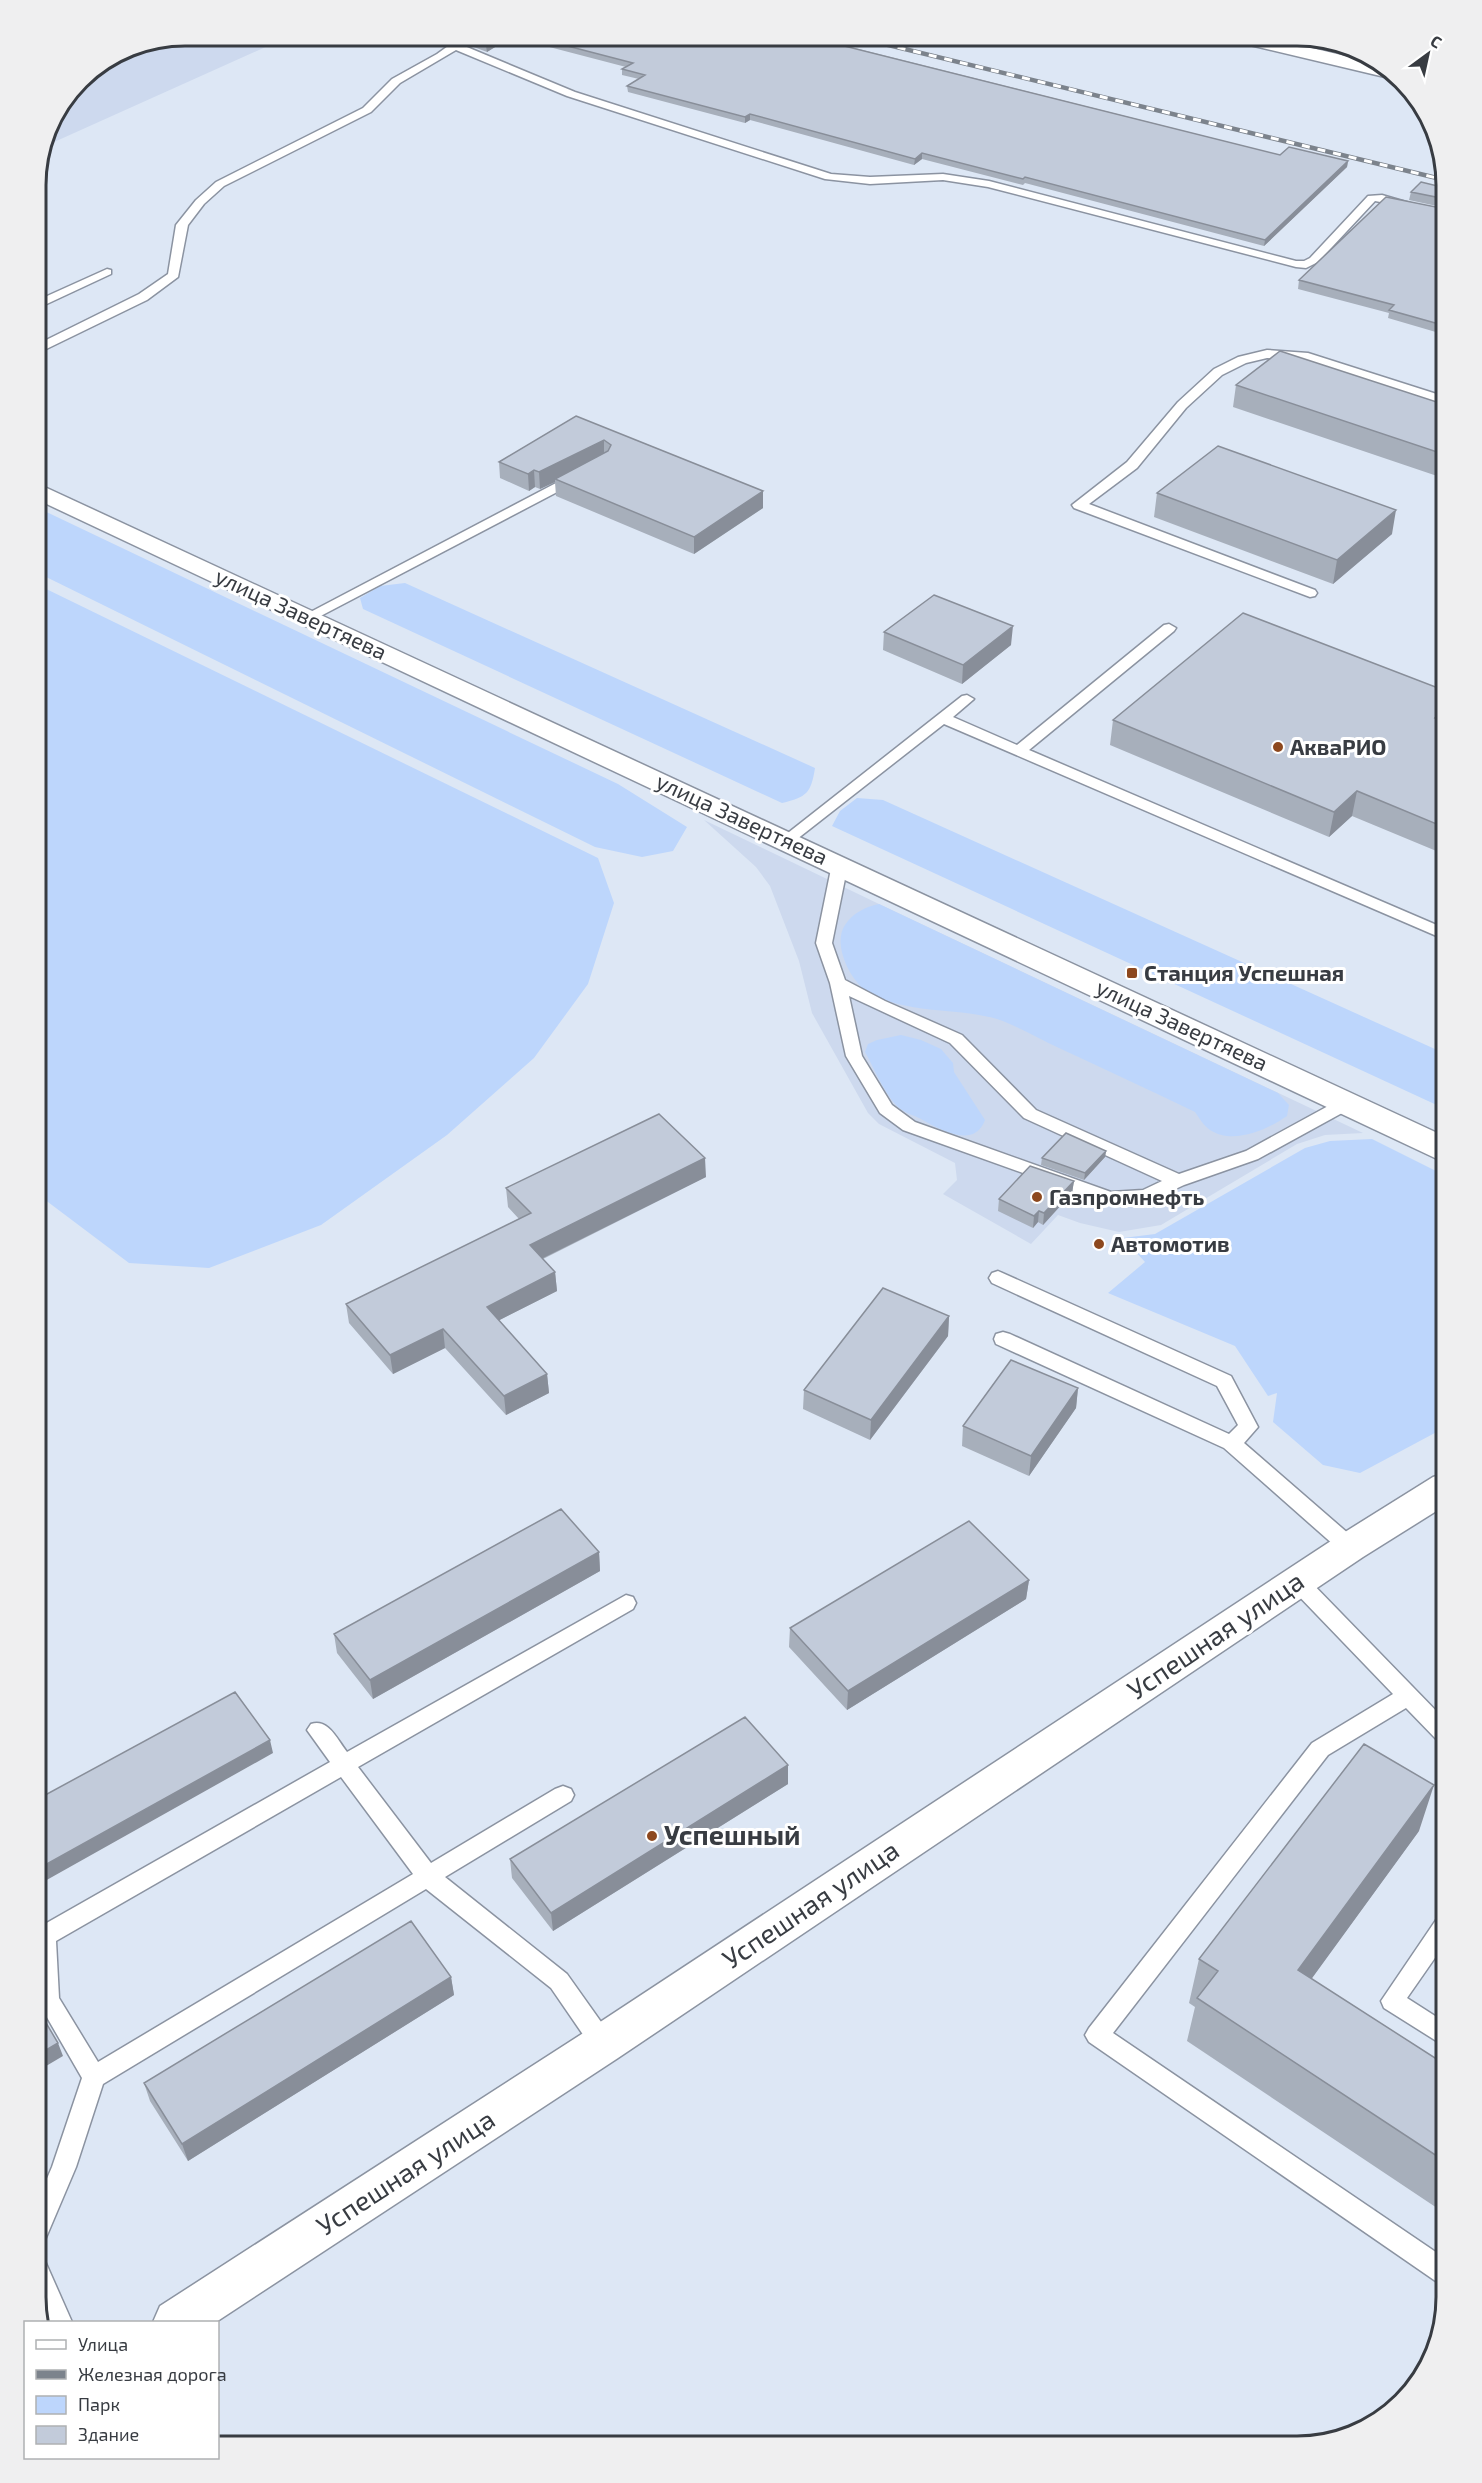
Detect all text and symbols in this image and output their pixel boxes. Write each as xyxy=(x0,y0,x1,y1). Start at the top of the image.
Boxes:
north arrow xyxy=(1398,24,1458,84)
text: С xyxy=(1427,30,1446,52)
street label: улица Завертяева xyxy=(211,562,391,665)
place label: АкваРИО xyxy=(1290,733,1387,759)
marker: АкваРИО xyxy=(1271,740,1285,754)
street label: улица Завертяева xyxy=(652,767,832,870)
place label: Станция Успешная xyxy=(1144,959,1344,985)
marker: Станция Успешная xyxy=(1125,966,1139,980)
street label: улица Завертяева xyxy=(1092,973,1272,1076)
place label: Газпромнефть xyxy=(1049,1183,1205,1209)
marker: Газпромнефть xyxy=(1030,1190,1044,1204)
place label: Автомотив xyxy=(1111,1230,1230,1256)
marker: Автомотив xyxy=(1092,1237,1106,1251)
street label: Успешная улица xyxy=(1121,1563,1310,1706)
place label: Успешный xyxy=(664,1818,801,1850)
marker: Успешный xyxy=(645,1829,659,1843)
street label: Успешная улица xyxy=(716,1832,905,1975)
street label: Успешная улица xyxy=(310,2102,501,2242)
legend xyxy=(24,2321,219,2459)
text: Улица xyxy=(78,2333,128,2355)
text: Железная дорога xyxy=(78,2363,227,2385)
text: Парк xyxy=(78,2393,120,2415)
text: Здание xyxy=(78,2423,139,2445)

